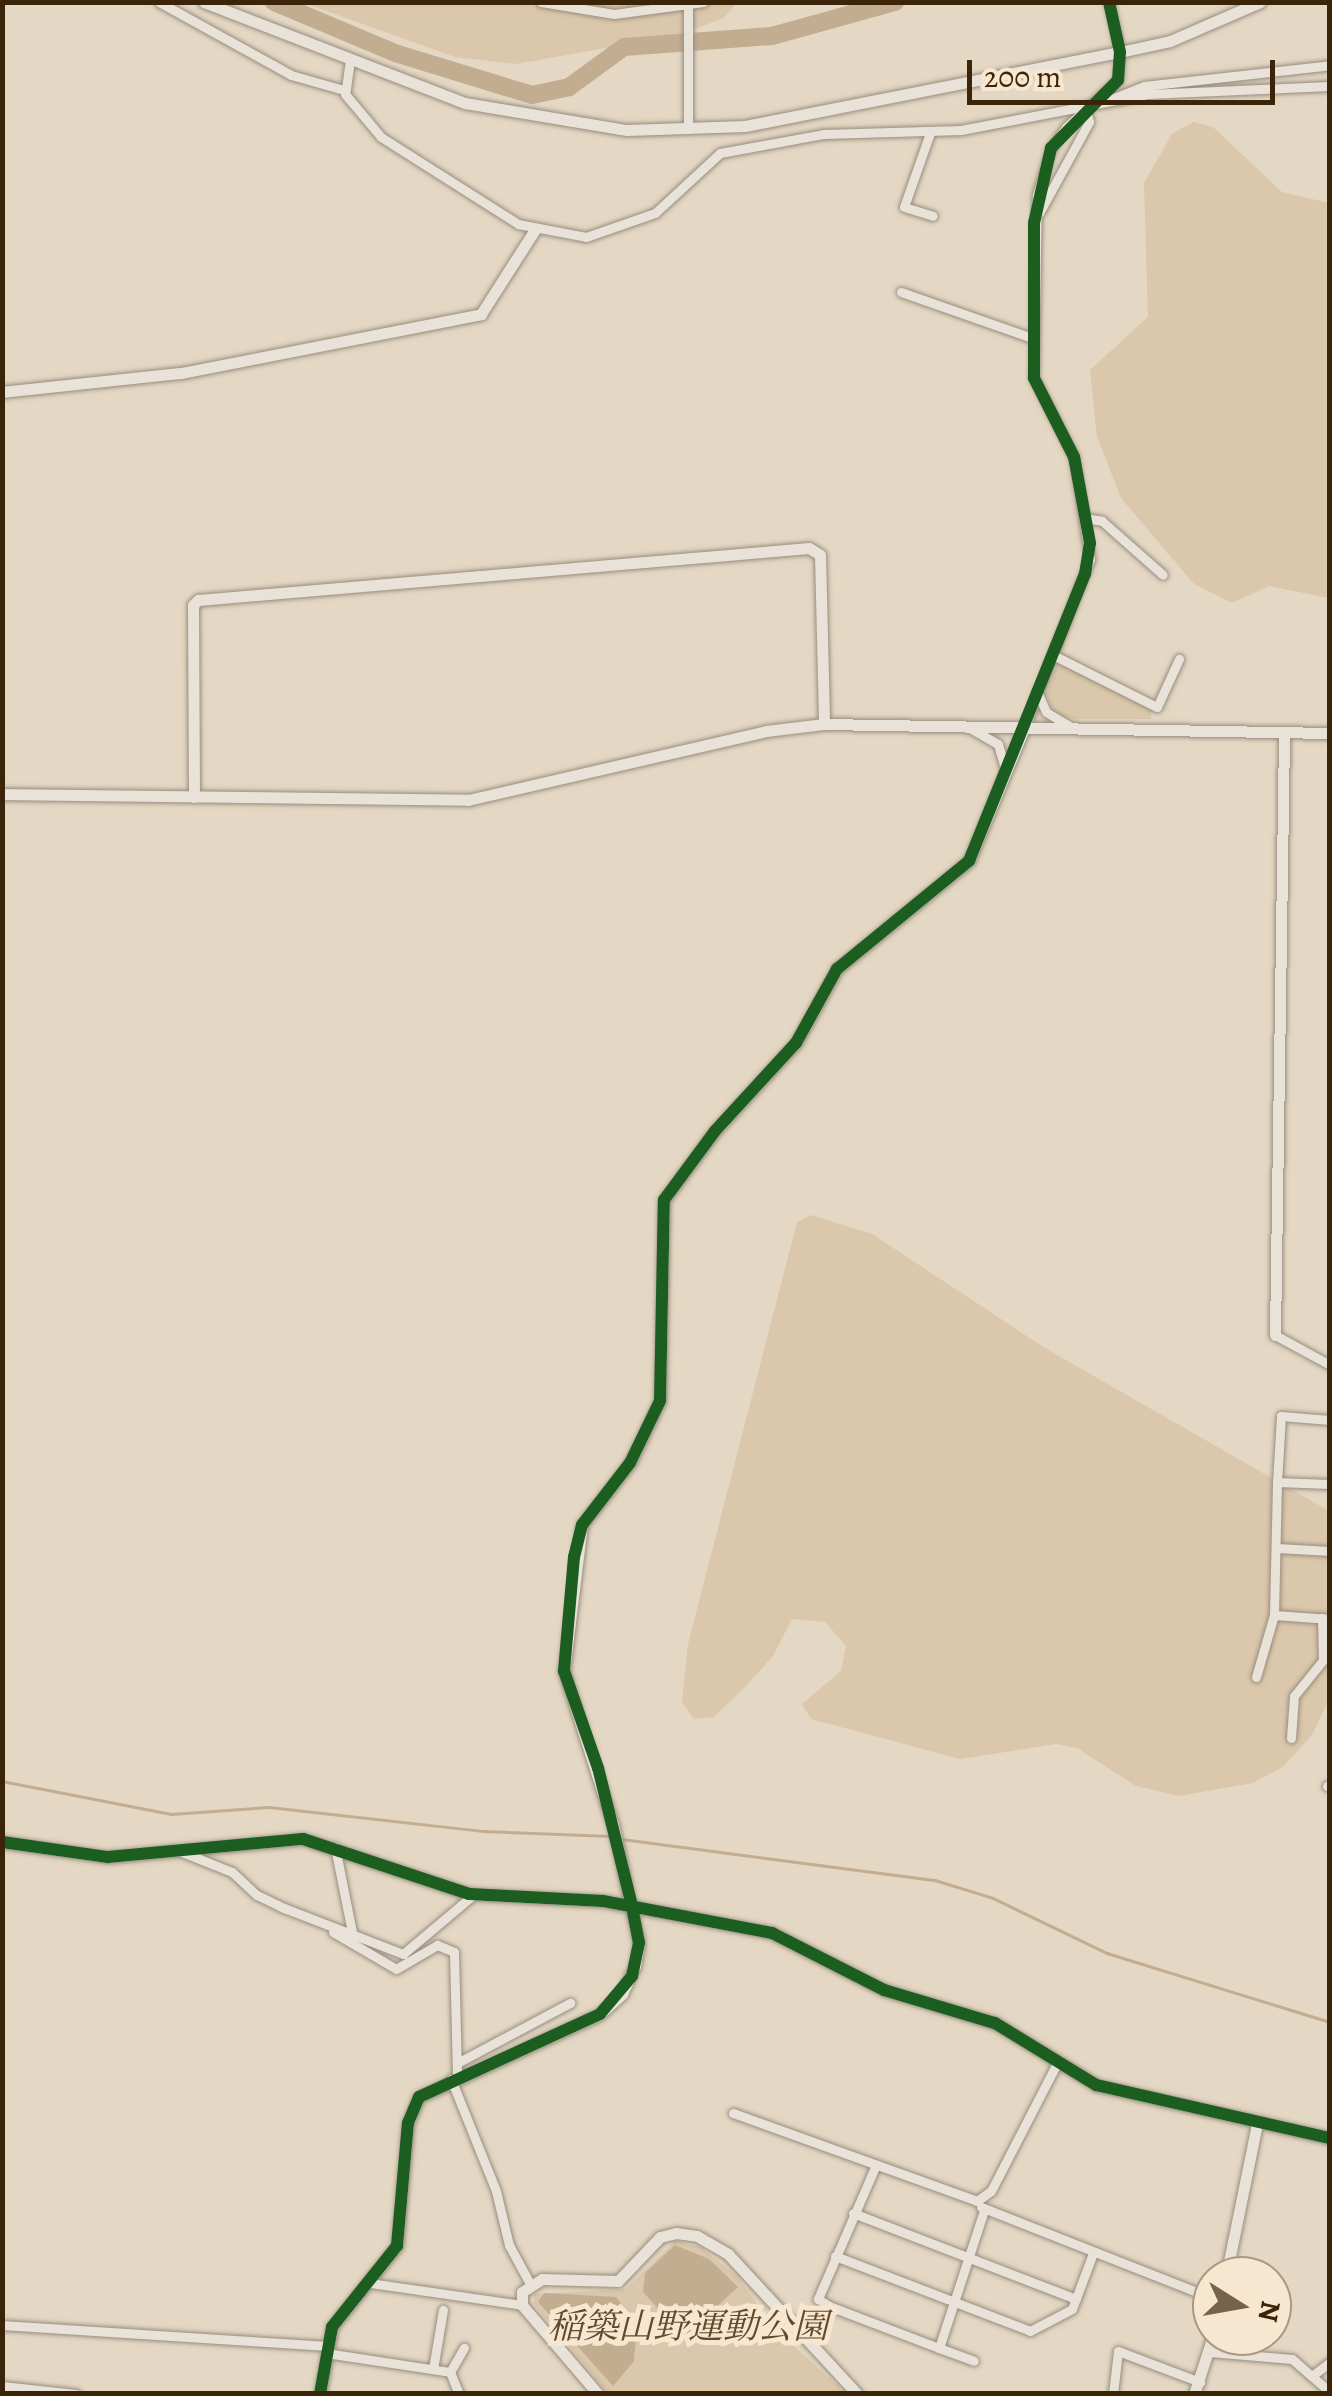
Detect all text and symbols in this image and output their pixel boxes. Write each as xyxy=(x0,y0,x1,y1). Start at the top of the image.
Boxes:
scale bar xyxy=(972,40,1280,102)
text: 200 m xyxy=(984,57,1061,97)
north arrow xyxy=(1192,2256,1292,2356)
text: N xyxy=(1249,2298,1290,2325)
park label: 稲築山野運動公園 xyxy=(548,2305,828,2347)

